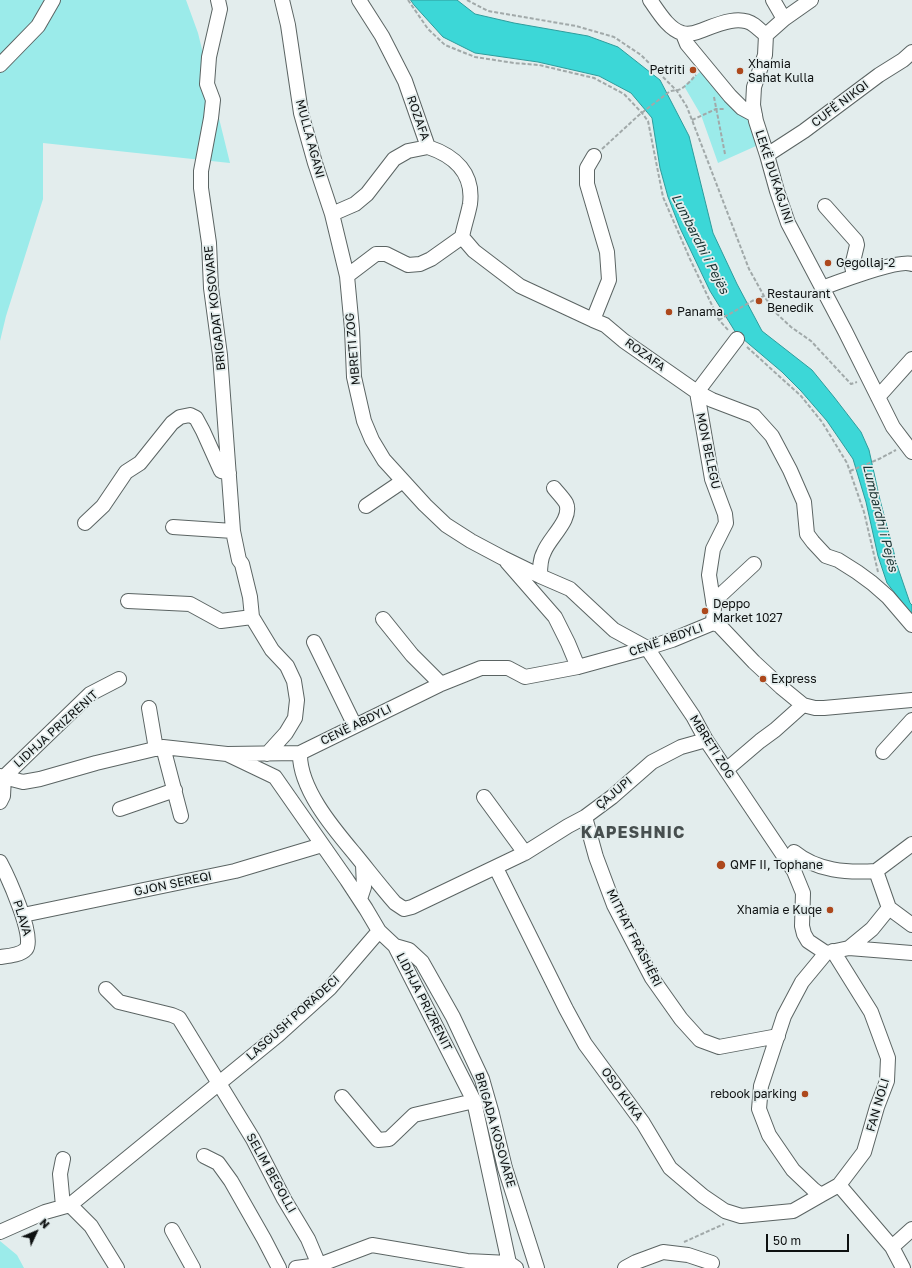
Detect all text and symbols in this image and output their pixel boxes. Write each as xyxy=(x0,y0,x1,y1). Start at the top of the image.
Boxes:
place label: Xhamia Sahat Kulla xyxy=(748,57,814,85)
place label: Petriti xyxy=(650,63,685,77)
marker: Petriti xyxy=(688,65,698,75)
marker: Xhamia Sahat Kulla xyxy=(735,66,745,76)
street label: CUFË NIKQI xyxy=(809,78,871,130)
street label: ROZAFA xyxy=(404,94,432,142)
street label: MULLA AGANI xyxy=(293,98,327,180)
street label: LEKË DUKAGJINI xyxy=(752,128,796,226)
water label: Lumbardhi i Pejës xyxy=(668,191,732,297)
street label: BRIGADAT KOSOVARE xyxy=(201,245,229,371)
place label: Gegollaj-2 xyxy=(836,256,895,270)
marker: Gegollaj-2 xyxy=(823,258,833,268)
place label: Restaurant Benedik xyxy=(767,287,831,315)
marker: Restaurant Benedik xyxy=(754,296,764,306)
place label: Panama xyxy=(677,305,723,319)
marker: Panama xyxy=(664,307,674,317)
street label: MBRETI ZOG xyxy=(343,312,363,386)
street label: ROZAFA xyxy=(622,335,668,375)
street label: MON BELEGU xyxy=(693,411,723,491)
water label: Lumbardhi i Pejës xyxy=(859,463,901,573)
place label: Deppo Market 1027 xyxy=(713,597,783,625)
marker: Deppo Market 1027 xyxy=(700,606,710,616)
street label: CENË ABDYLI xyxy=(627,621,705,659)
place label: Express xyxy=(771,672,817,686)
marker: Express xyxy=(758,674,768,684)
street label: LIDHJA PRIZRENIT xyxy=(11,687,101,771)
street label: CENË ABDYLI xyxy=(318,702,394,748)
street label: MBRETI ZOG xyxy=(687,712,737,782)
street label: ÇAJUPI xyxy=(593,774,635,812)
district label: KAPESHNIC xyxy=(581,823,685,843)
place label: QMF II, Tophane xyxy=(730,858,823,872)
marker: QMF II, Tophane xyxy=(715,859,727,871)
street label: GJON SEREQI xyxy=(133,869,213,899)
street label: MITHAT FRASHËRI xyxy=(603,887,665,989)
street label: PLAVA xyxy=(10,898,34,938)
place label: Xhamia e Kuqe xyxy=(737,903,822,917)
marker: Xhamia e Kuqe xyxy=(825,905,835,915)
street label: LIDHJA PRIZRENIT xyxy=(393,950,455,1054)
street label: LASGUSH PORADECI xyxy=(243,972,343,1064)
street label: OSO KUKA xyxy=(598,1065,646,1123)
street label: BRIGADA KOSOVARE xyxy=(472,1071,518,1189)
street label: FAN NOLI xyxy=(863,1076,893,1134)
place label: rebook parking xyxy=(710,1087,797,1101)
marker: rebook parking xyxy=(800,1089,810,1099)
street label: SELIM BEGOLLI xyxy=(243,1131,299,1215)
north arrow xyxy=(16,1212,56,1252)
text: N xyxy=(37,1216,53,1231)
scale bar xyxy=(768,1226,851,1252)
text: 50 m xyxy=(773,1233,801,1248)

